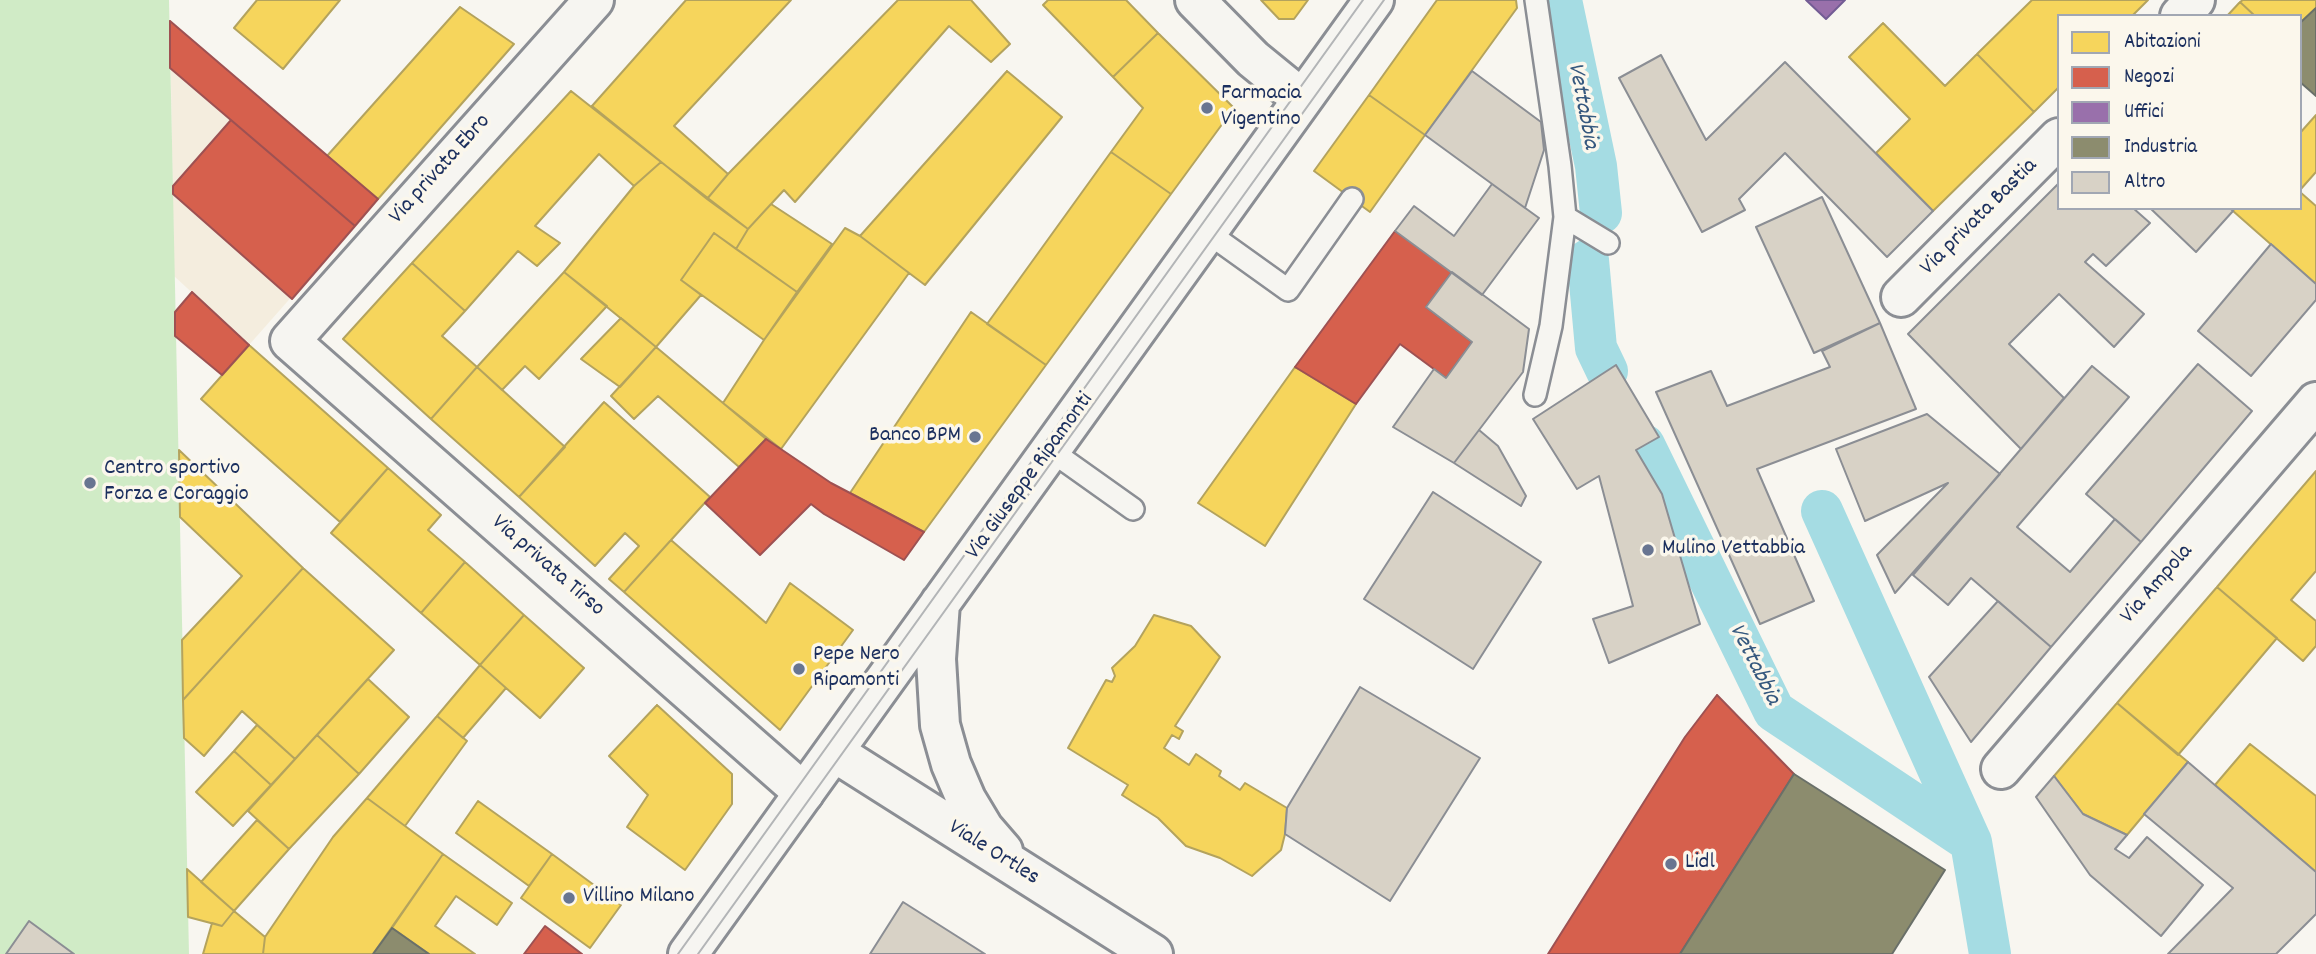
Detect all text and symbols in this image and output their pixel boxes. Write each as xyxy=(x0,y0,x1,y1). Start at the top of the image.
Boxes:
legend xyxy=(2057,14,2302,210)
text: Abitazioni xyxy=(2124,28,2201,58)
water label: Vettabbia xyxy=(1559,60,1603,152)
text: Negozi xyxy=(2124,63,2174,93)
place label: Farmacia Vigentino xyxy=(1221,81,1301,135)
text: Uffici xyxy=(2124,98,2164,128)
marker: Farmacia Vigentino xyxy=(1199,100,1215,116)
street label: Via privata Ebro xyxy=(384,109,498,231)
text: Industria xyxy=(2124,133,2197,163)
street label: Via privata Bastia xyxy=(1916,154,2044,282)
text: Altro xyxy=(2124,168,2165,198)
street label: Via Giuseppe Ripamonti xyxy=(961,388,1101,566)
place label: Banco BPM xyxy=(869,423,961,451)
marker: Banco BPM xyxy=(967,429,983,445)
place label: Centro sportivo Forza e Coraggio xyxy=(104,456,249,510)
marker: Centro sportivo Forza e Coraggio xyxy=(82,475,98,491)
street label: Via privata Tirso xyxy=(485,510,609,624)
place label: Mulino Vettabbia xyxy=(1662,536,1805,564)
street label: Via Ampola xyxy=(2116,539,2200,631)
marker: Mulino Vettabbia xyxy=(1640,542,1656,558)
water label: Vettabbia xyxy=(1720,619,1786,711)
place label: Pepe Nero Ripamonti xyxy=(813,642,900,696)
marker: Pepe Nero Ripamonti xyxy=(791,661,807,677)
street label: Viale Ortles xyxy=(942,815,1044,893)
place label: Lidl xyxy=(1685,850,1715,878)
marker: Lidl xyxy=(1663,856,1679,872)
place label: Villino Milano xyxy=(583,884,694,912)
marker: Villino Milano xyxy=(561,890,577,906)

